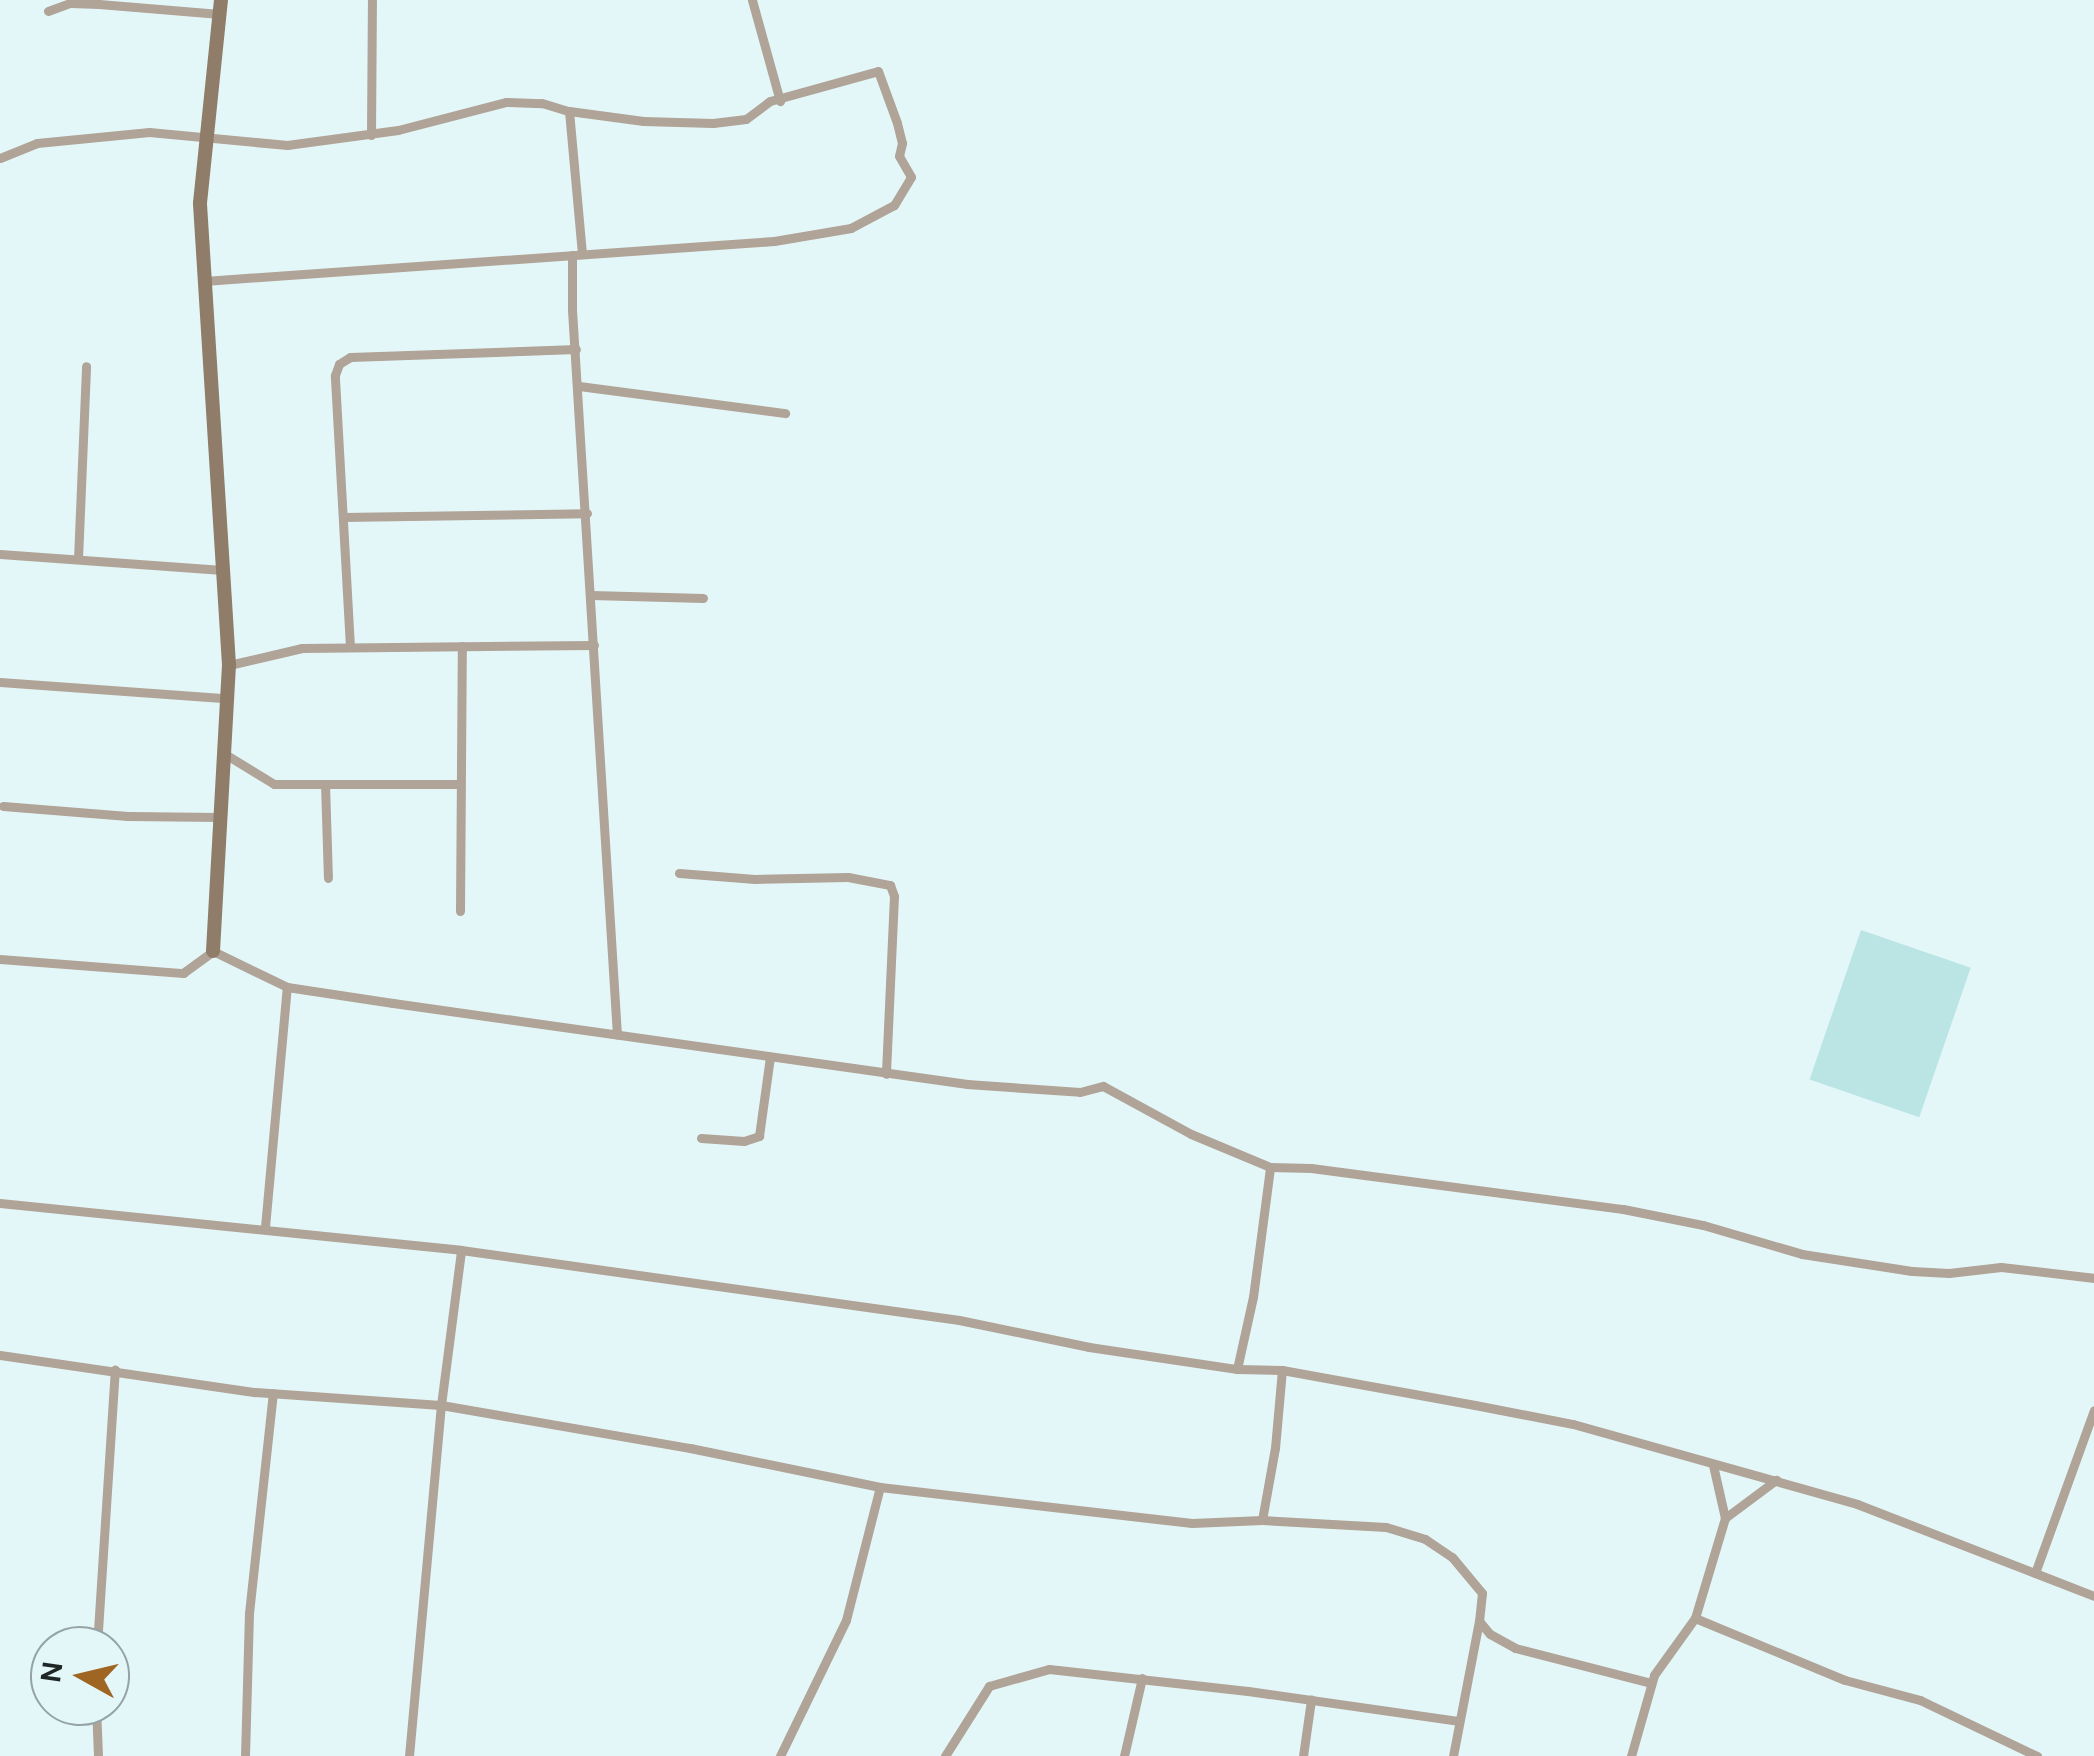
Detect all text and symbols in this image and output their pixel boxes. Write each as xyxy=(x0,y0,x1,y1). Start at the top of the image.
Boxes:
north arrow xyxy=(30,1626,130,1726)
text: N xyxy=(32,1659,72,1685)

